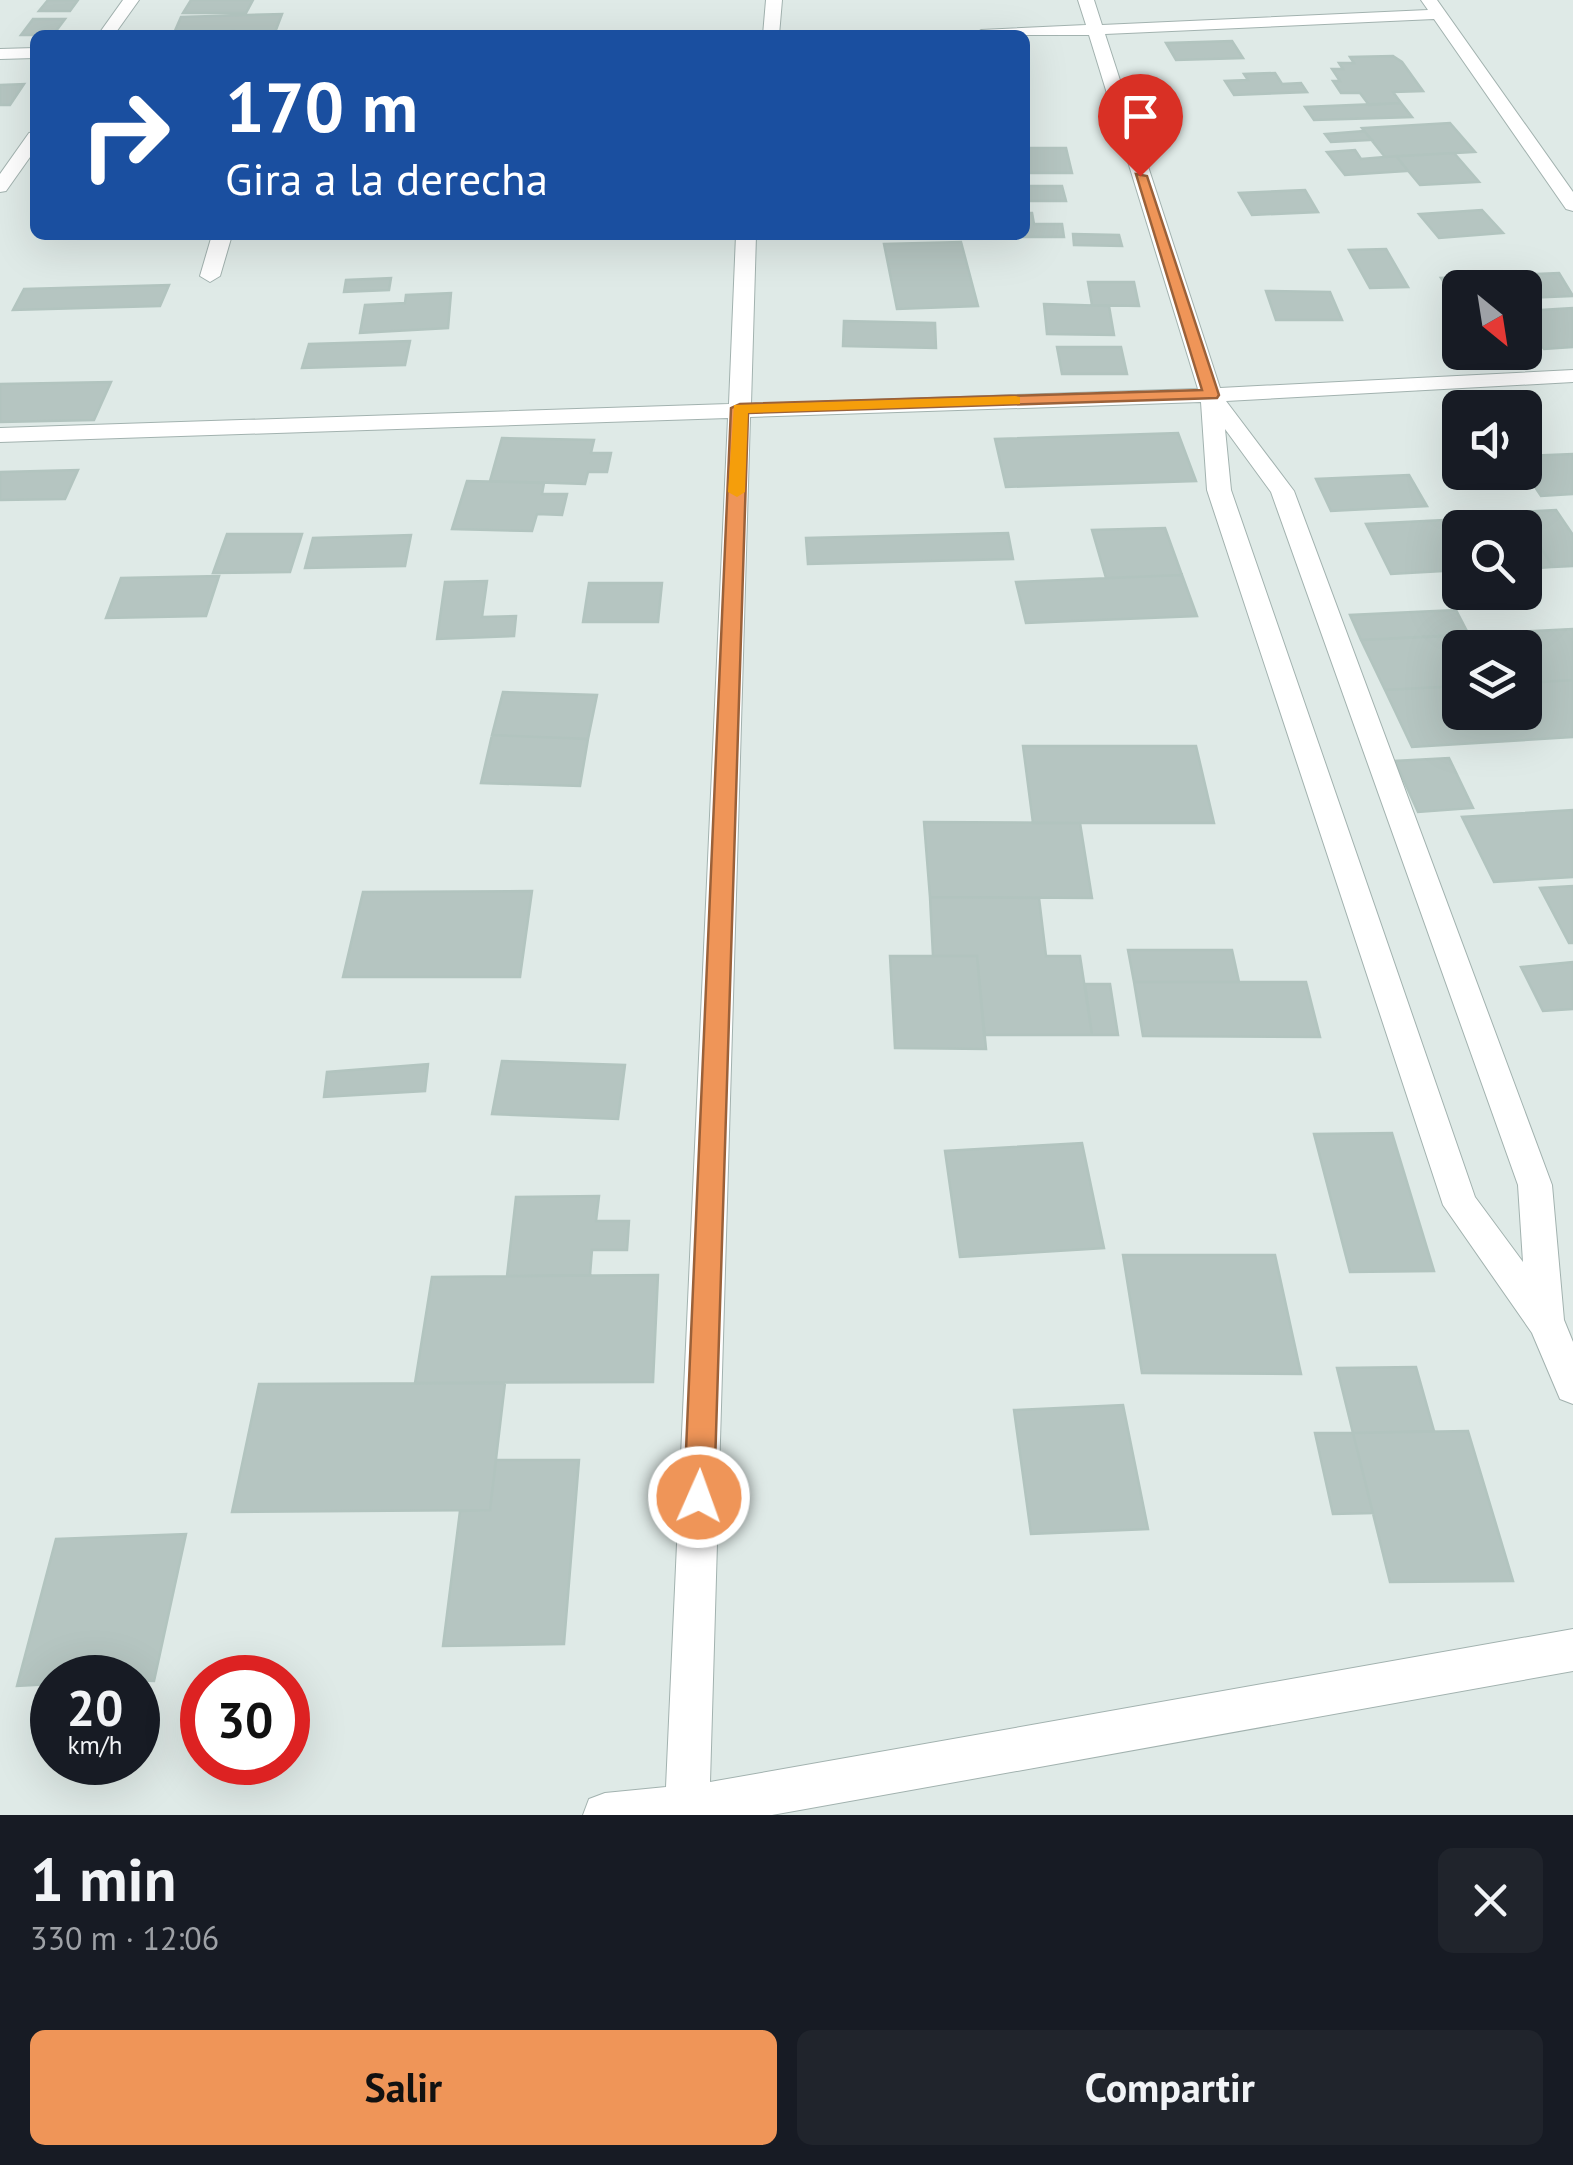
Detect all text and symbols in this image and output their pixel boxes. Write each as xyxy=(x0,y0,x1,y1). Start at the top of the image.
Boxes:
text: 170 m xyxy=(225,61,418,151)
icon: right xyxy=(60,70,190,200)
pin xyxy=(1098,74,1183,177)
icon: arrive xyxy=(1113,89,1168,144)
text: Gira a la derecha xyxy=(225,149,548,207)
north arrow xyxy=(1442,270,1542,370)
map controls xyxy=(1442,270,1542,730)
button: sound xyxy=(1442,390,1542,490)
button: search xyxy=(1442,510,1542,610)
button: layers xyxy=(1442,630,1542,730)
position arrow xyxy=(647,1445,751,1549)
speed limit sign: 30 xyxy=(180,1655,310,1785)
text: 20 xyxy=(67,1675,123,1740)
text: km/h xyxy=(68,1729,122,1761)
text: 1 min xyxy=(30,1840,176,1918)
button: close xyxy=(1438,1848,1543,1953)
text: 330 m · 12:06 xyxy=(30,1917,219,1959)
button: Salir xyxy=(30,2030,777,2145)
button: Compartir xyxy=(797,2030,1543,2145)

